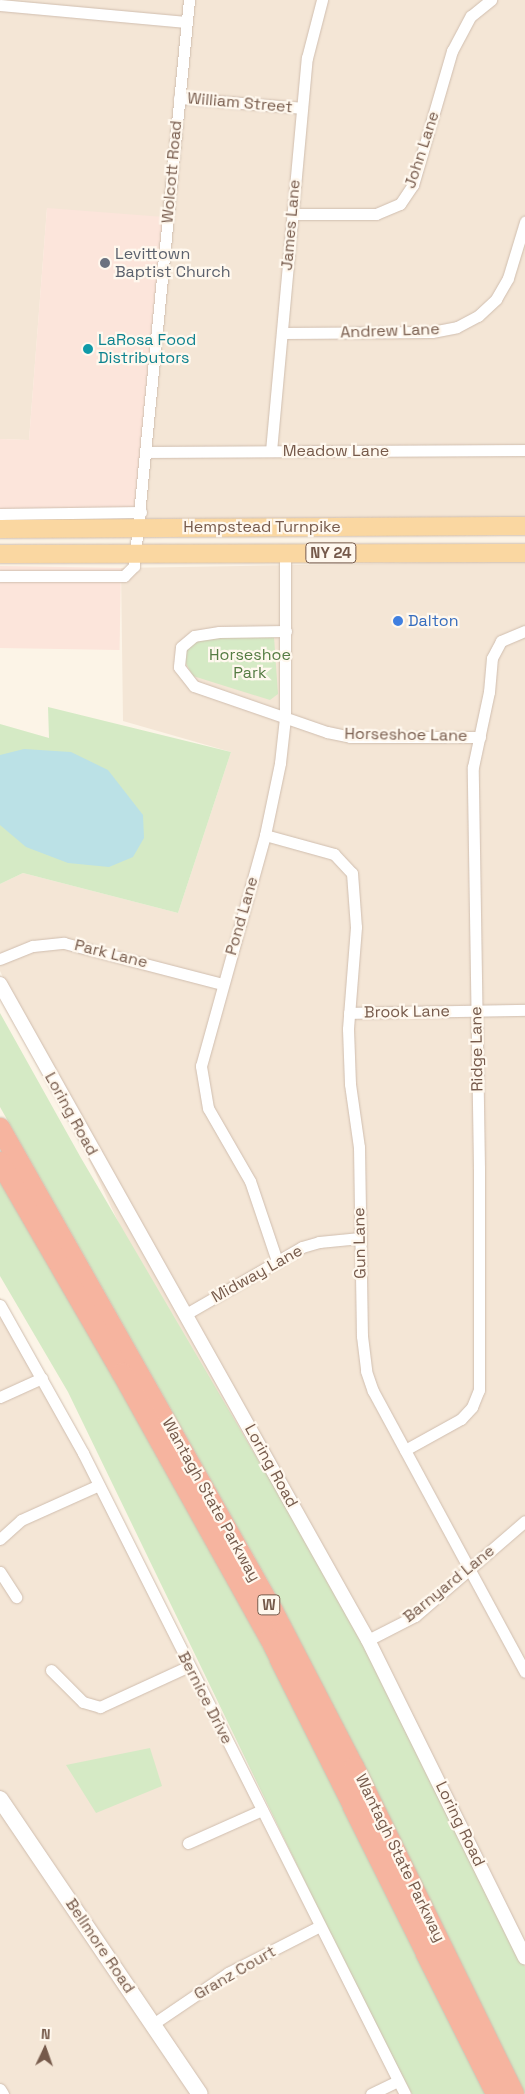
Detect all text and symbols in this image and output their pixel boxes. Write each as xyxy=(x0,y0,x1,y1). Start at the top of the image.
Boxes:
street label: William Street xyxy=(187,89,293,117)
street label: John Lane xyxy=(401,109,443,191)
street label: Wolcott Road xyxy=(158,120,186,224)
street label: James Lane xyxy=(277,179,305,271)
place label: Levittown Baptist Church xyxy=(115,244,231,282)
marker: Levittown Baptist Church xyxy=(99,257,111,269)
street label: Andrew Lane xyxy=(340,320,440,342)
place label: LaRosa Food Distributors xyxy=(98,330,196,368)
marker: LaRosa Food Distributors xyxy=(82,343,94,355)
street label: Meadow Lane xyxy=(283,441,389,461)
street label: Hempstead Turnpike xyxy=(183,517,341,537)
road number: NY 24 xyxy=(305,540,357,566)
place label: Dalton xyxy=(408,611,458,631)
marker: Dalton xyxy=(392,615,404,627)
park label: Horseshoe Park xyxy=(209,645,291,683)
street label: Horseshoe Lane xyxy=(344,724,468,746)
street label: Pond Lane xyxy=(222,875,262,957)
street label: Park Lane xyxy=(72,936,150,972)
street label: Brook Lane xyxy=(364,1002,450,1022)
street label: Ridge Lane xyxy=(467,1006,487,1092)
street label: Loring Road xyxy=(40,1069,102,1159)
street label: Gun Lane xyxy=(350,1207,370,1279)
street label: Midway Lane xyxy=(208,1241,306,1307)
street label: Wantagh State Parkway xyxy=(158,1415,264,1585)
street label: Loring Road xyxy=(240,1421,302,1511)
street label: Barnyard Lane xyxy=(399,1541,499,1627)
road number: W xyxy=(256,1592,282,1618)
street label: Bernice Drive xyxy=(173,1649,237,1747)
street label: Wantagh State Parkway xyxy=(351,1771,449,1945)
street label: Loring Road xyxy=(431,1778,489,1870)
street label: Bellmore Road xyxy=(61,1895,139,1997)
street label: Granz Court xyxy=(191,1942,279,2004)
north arrow xyxy=(20,2024,70,2074)
text: N xyxy=(41,2025,51,2043)

